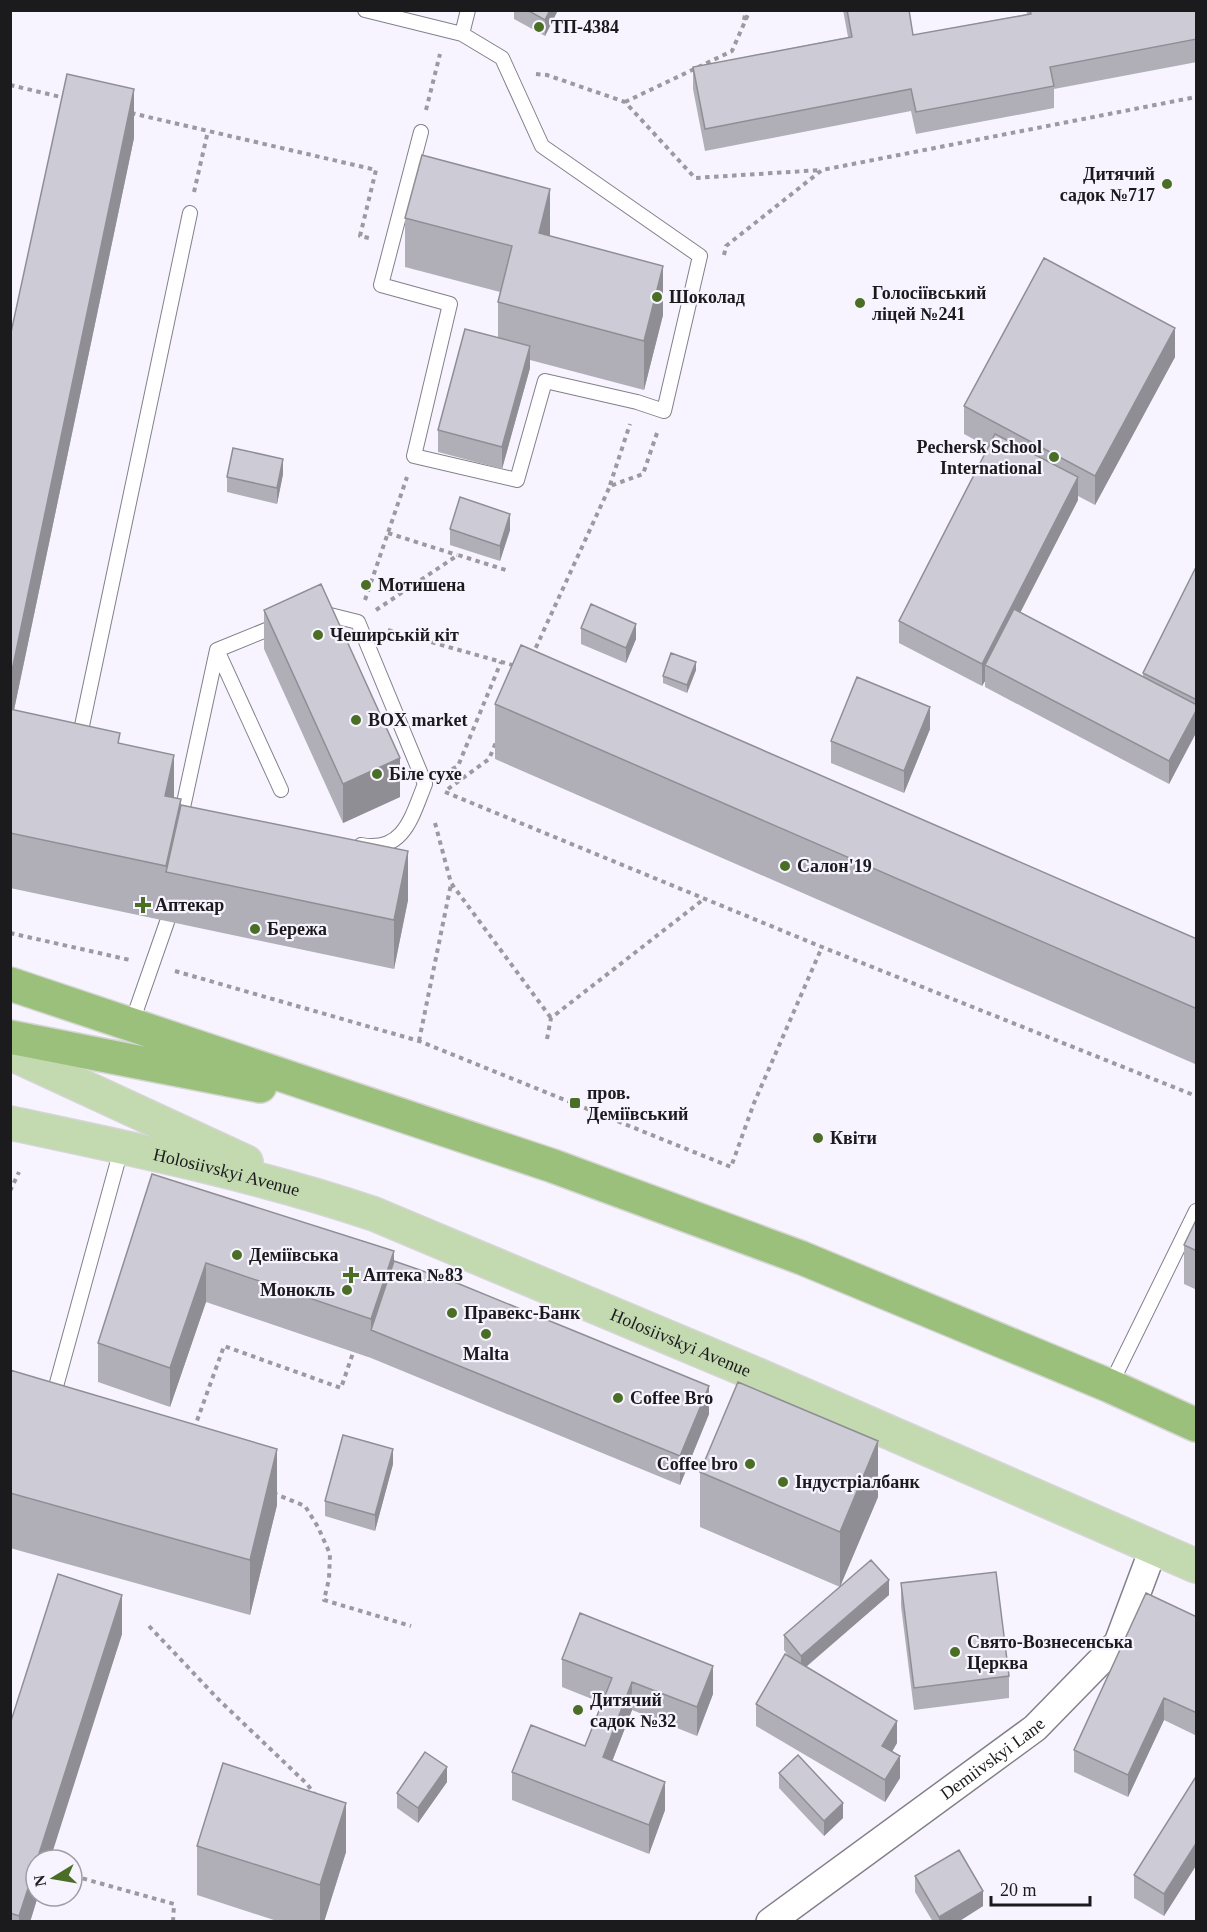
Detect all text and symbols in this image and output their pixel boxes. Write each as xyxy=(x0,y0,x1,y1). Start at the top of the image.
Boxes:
place label: ТП-4384 xyxy=(551,17,619,37)
marker: ТП-4384 xyxy=(532,20,546,34)
place label: Дитячий садок №717 xyxy=(1060,164,1155,205)
marker: Дитячий садок №717 xyxy=(1160,177,1174,191)
place label: Голосіївський ліцей №241 xyxy=(872,283,986,324)
place label: Шоколад xyxy=(669,287,745,307)
marker: Шоколад xyxy=(650,290,664,304)
marker: Голосіївський ліцей №241 xyxy=(853,296,867,310)
place label: Pechersk School International xyxy=(917,437,1042,478)
marker: Pechersk School International xyxy=(1047,450,1061,464)
place label: Мотишена xyxy=(378,575,465,595)
marker: Мотишена xyxy=(359,578,373,592)
place label: Чеширській кіт xyxy=(330,625,459,645)
marker: Чеширській кіт xyxy=(311,628,325,642)
place label: BOX market xyxy=(368,710,467,730)
marker: BOX market xyxy=(349,713,363,727)
place label: Біле сухе xyxy=(389,764,462,784)
marker: Біле сухе xyxy=(370,767,384,781)
place label: Салон'19 xyxy=(797,856,872,876)
marker: Салон'19 xyxy=(778,859,792,873)
place label: Аптекар xyxy=(155,895,224,915)
marker: Аптекар xyxy=(136,898,150,912)
place label: Бережа xyxy=(267,919,327,939)
marker: Бережа xyxy=(248,922,262,936)
place label: пров. Деміївський xyxy=(587,1083,688,1124)
marker: пров. Деміївський xyxy=(568,1096,582,1110)
place label: Квіти xyxy=(830,1128,877,1148)
marker: Квіти xyxy=(811,1131,825,1145)
street label: Holosiivskyi Avenue xyxy=(151,1144,302,1200)
place label: Деміївська xyxy=(249,1245,338,1265)
marker: Деміївська xyxy=(230,1248,244,1262)
place label: Аптека №83 xyxy=(363,1265,463,1285)
marker: Аптека №83 xyxy=(344,1268,358,1282)
place label: Монокль xyxy=(260,1280,335,1300)
marker: Монокль xyxy=(340,1283,354,1297)
place label: Правекс-Банк xyxy=(464,1303,581,1323)
street label: Holosiivskyi Avenue xyxy=(608,1304,754,1381)
marker: Правекс-Банк xyxy=(445,1306,459,1320)
marker: Malta xyxy=(479,1327,493,1341)
place label: Malta xyxy=(463,1344,509,1364)
place label: Coffee Bro xyxy=(630,1388,713,1408)
marker: Coffee Bro xyxy=(611,1391,625,1405)
place label: Coffee bro xyxy=(657,1454,738,1474)
marker: Coffee bro xyxy=(743,1457,757,1471)
place label: Індустріалбанк xyxy=(795,1472,921,1492)
marker: Індустріалбанк xyxy=(776,1475,790,1489)
place label: Свято-Вознесенська Церква xyxy=(967,1632,1133,1673)
marker: Свято-Вознесенська Церква xyxy=(948,1645,962,1659)
place label: Дитячий садок №32 xyxy=(590,1690,676,1731)
marker: Дитячий садок №32 xyxy=(571,1703,585,1717)
street label: Demiivskyi Lane xyxy=(937,1714,1049,1804)
north arrow xyxy=(24,1848,84,1908)
scale bar xyxy=(991,1869,1090,1907)
text: N xyxy=(30,1873,49,1888)
text: 20 m xyxy=(1000,1880,1037,1900)

